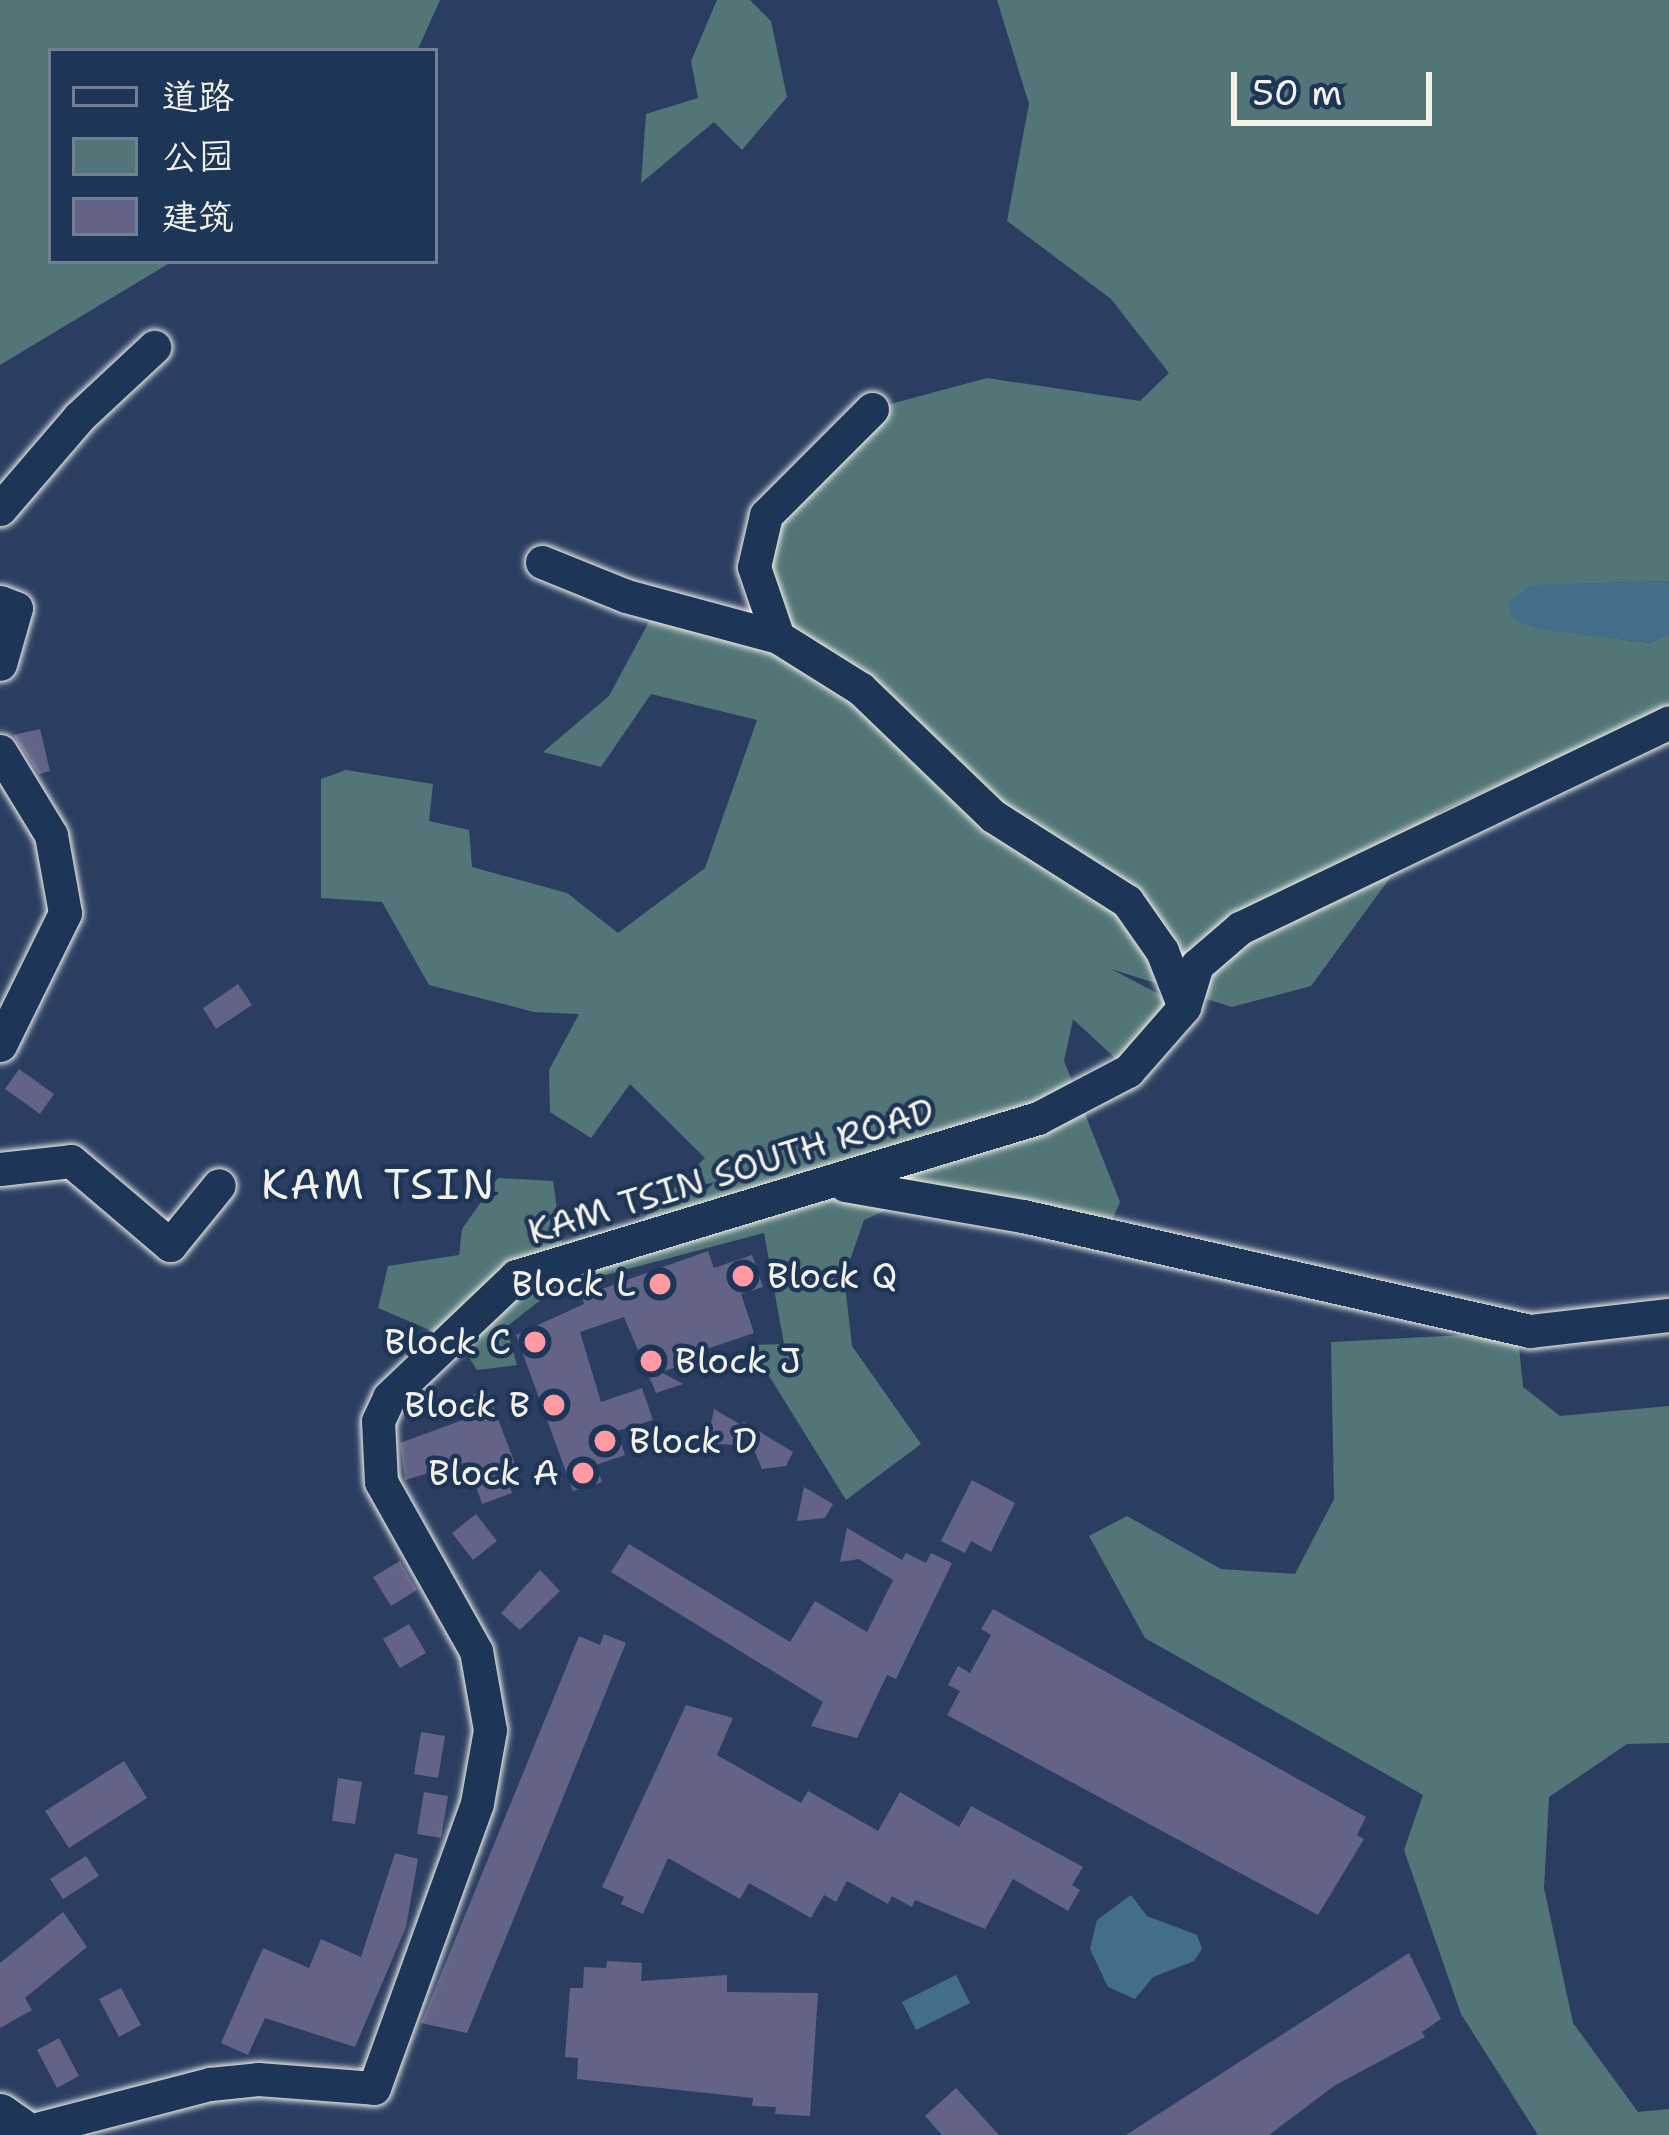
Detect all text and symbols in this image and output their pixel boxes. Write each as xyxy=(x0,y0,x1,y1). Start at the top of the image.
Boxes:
legend xyxy=(48,48,438,264)
scale bar xyxy=(1237,48,1438,122)
text: 50 m xyxy=(1252,68,1342,117)
text: 道路 xyxy=(162,72,234,121)
text: 公园 xyxy=(162,132,234,181)
text: 建筑 xyxy=(162,192,234,241)
street label: KAM TSIN SOUTH ROAD xyxy=(523,1089,939,1253)
district label: KAM TSIN xyxy=(261,1159,497,1209)
place label: Block Q xyxy=(767,1254,898,1298)
place label: Block L xyxy=(512,1262,636,1306)
marker: Block Q xyxy=(730,1263,756,1289)
marker: Block L xyxy=(647,1271,673,1297)
place label: Block C xyxy=(384,1320,511,1364)
marker: Block C xyxy=(522,1329,548,1355)
place label: Block J xyxy=(675,1339,801,1383)
marker: Block J xyxy=(638,1348,664,1374)
place label: Block B xyxy=(404,1383,530,1427)
marker: Block B xyxy=(541,1392,567,1418)
place label: Block D xyxy=(629,1419,757,1463)
marker: Block D xyxy=(592,1428,618,1454)
place label: Block A xyxy=(428,1451,559,1495)
marker: Block A xyxy=(570,1460,596,1486)

